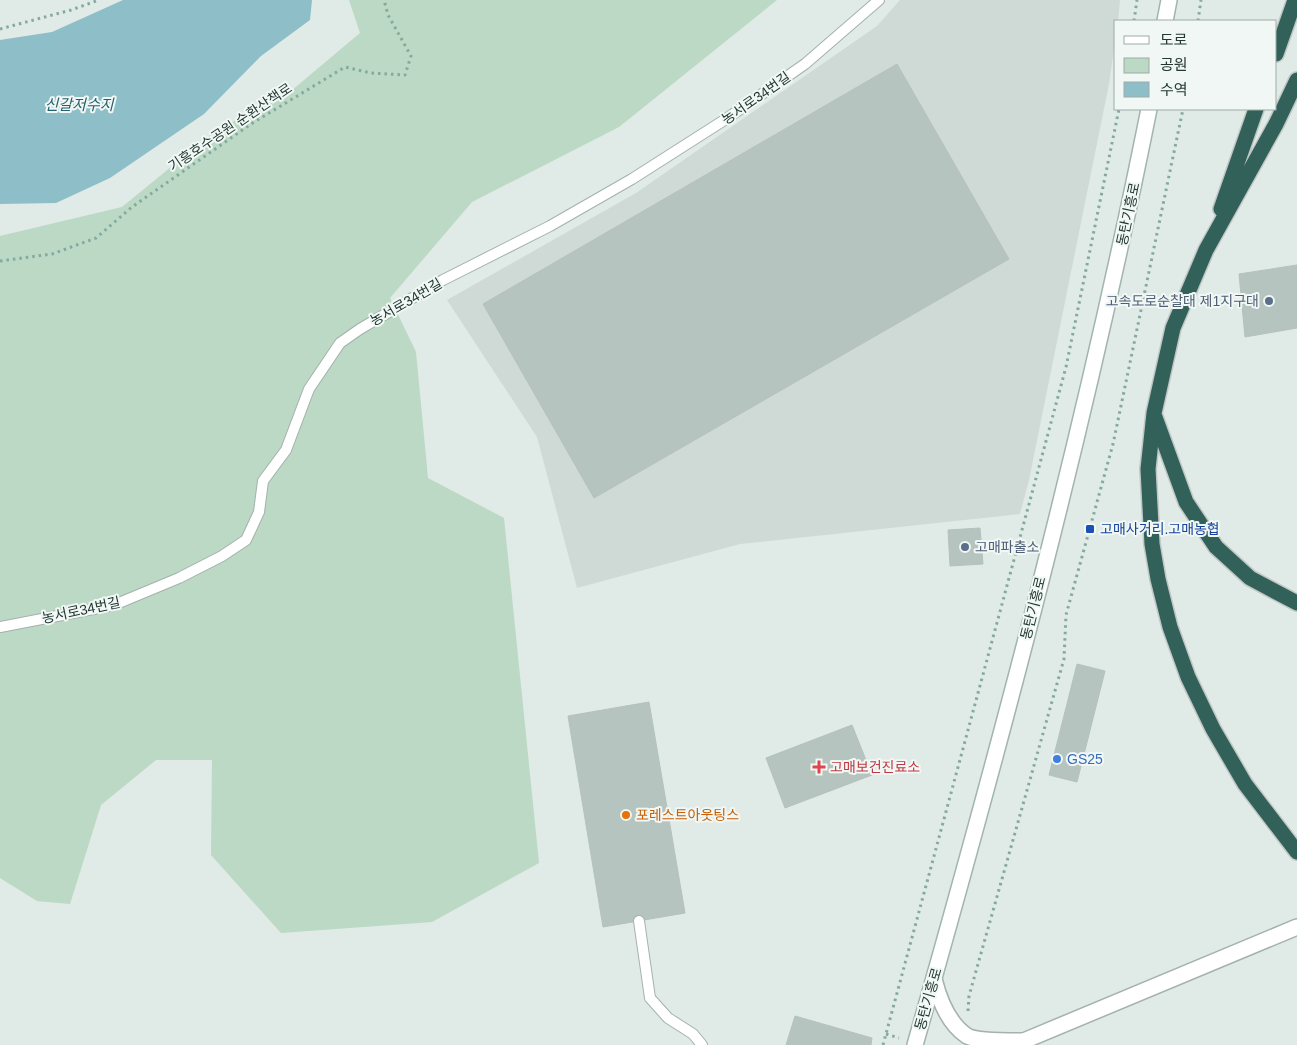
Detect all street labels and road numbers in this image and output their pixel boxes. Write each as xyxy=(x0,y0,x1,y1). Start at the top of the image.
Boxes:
street label: 농서로34번길 xyxy=(719,69,793,127)
street label: 기흥호수공원 순환산책로 xyxy=(165,80,295,174)
street label: 동탄기흥로 xyxy=(1113,181,1143,247)
street label: 농서로34번길 xyxy=(367,275,445,329)
street label: 동탄기흥로 xyxy=(1017,575,1049,641)
street label: 농서로34번길 xyxy=(40,594,122,626)
street label: 동탄기흥로 xyxy=(911,966,945,1032)

